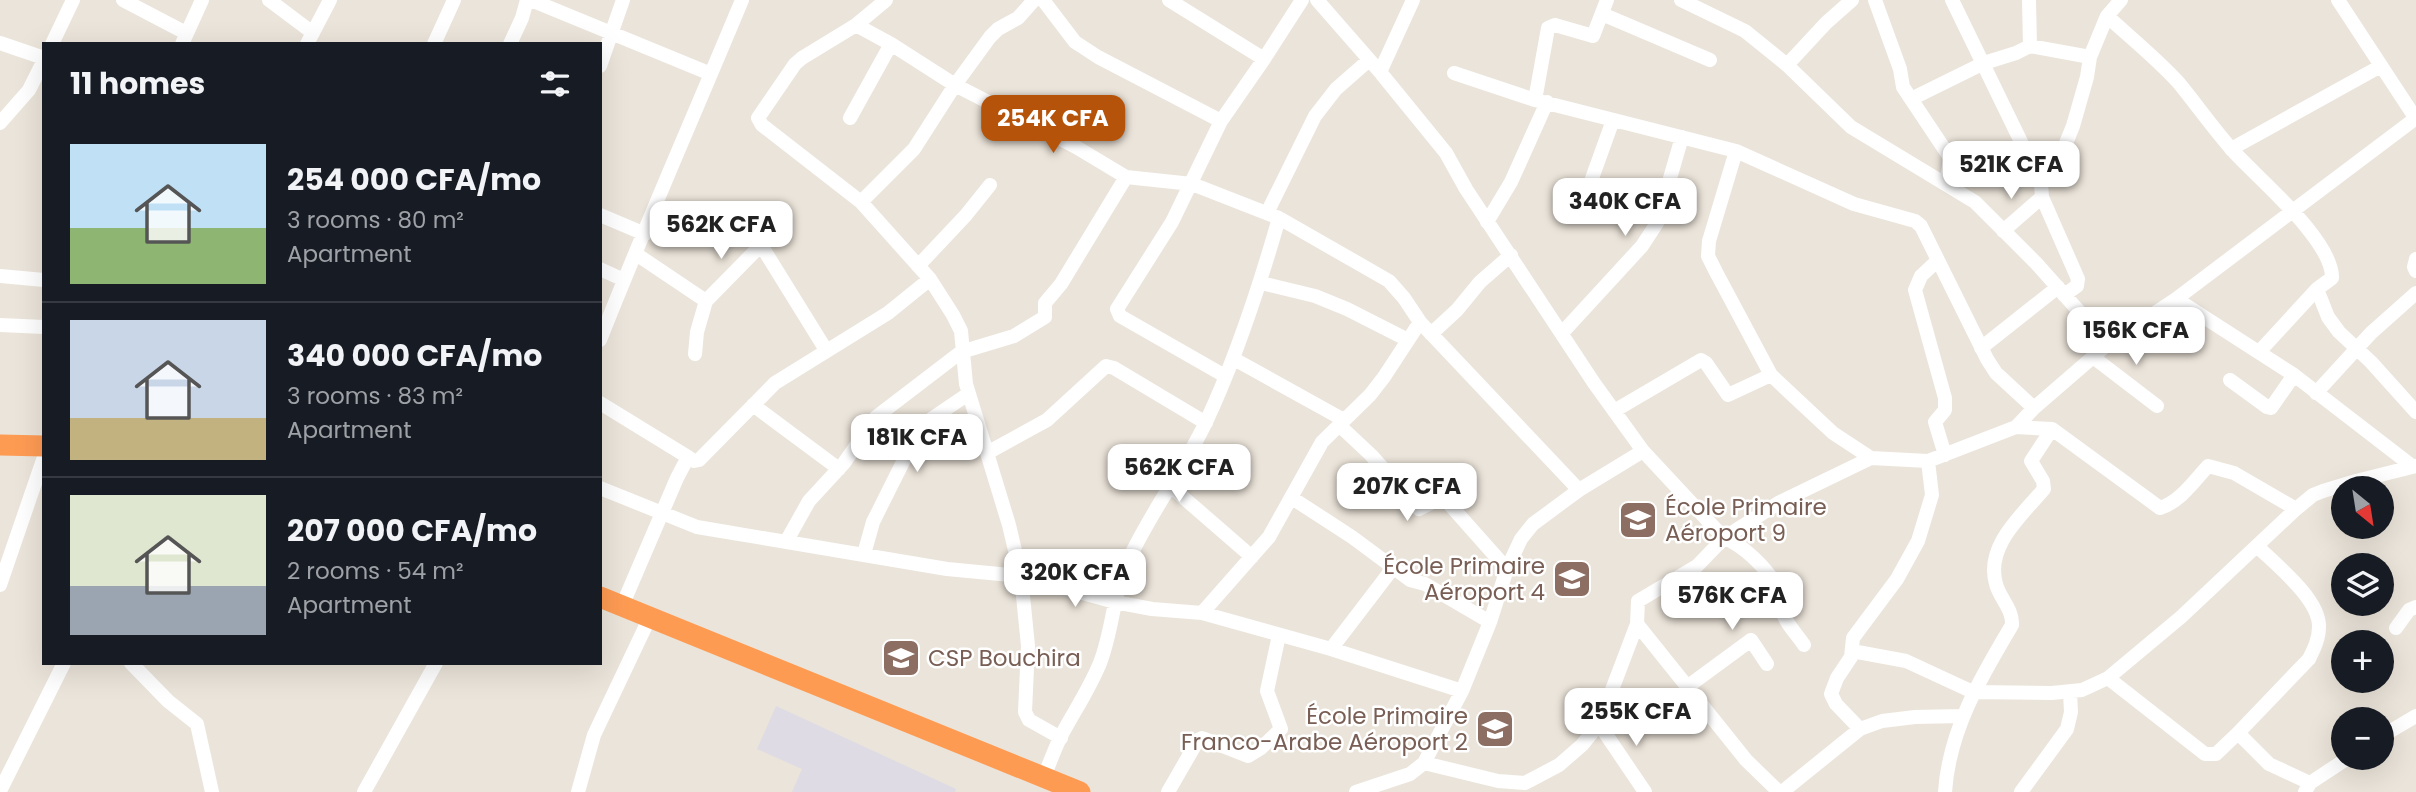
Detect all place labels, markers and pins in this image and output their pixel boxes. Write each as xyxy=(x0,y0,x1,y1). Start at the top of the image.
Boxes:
pin: 254K CFA xyxy=(981,96,1125,155)
pin: 521K CFA xyxy=(1939,142,2083,201)
pin: 340K CFA xyxy=(1553,178,1697,238)
pin: 562K CFA xyxy=(649,202,793,261)
pin: 156K CFA xyxy=(2064,308,2208,367)
pin: 181K CFA xyxy=(845,414,989,474)
pin: 562K CFA xyxy=(1107,444,1251,504)
pin: 207K CFA xyxy=(1335,463,1479,523)
place label: École Primaire Aéroport 9 xyxy=(1665,491,1827,549)
school or university icon: École Primaire Aéroport 9 xyxy=(1617,499,1659,541)
pin: 320K CFA xyxy=(1003,550,1147,609)
place label: École Primaire Aéroport 4 xyxy=(1383,550,1545,608)
school or university icon: École Primaire Aéroport 4 xyxy=(1551,558,1593,600)
pin: 576K CFA xyxy=(1660,572,1804,632)
school or university icon: CSP Bouchira xyxy=(880,637,922,679)
place label: CSP Bouchira xyxy=(928,642,1081,674)
pin: 255K CFA xyxy=(1564,688,1708,748)
place label: École Primaire Franco-Arabe Aéroport 2 xyxy=(1181,700,1468,758)
school or university icon: École Primaire Franco-Arabe Aéroport 2 xyxy=(1474,708,1516,750)

